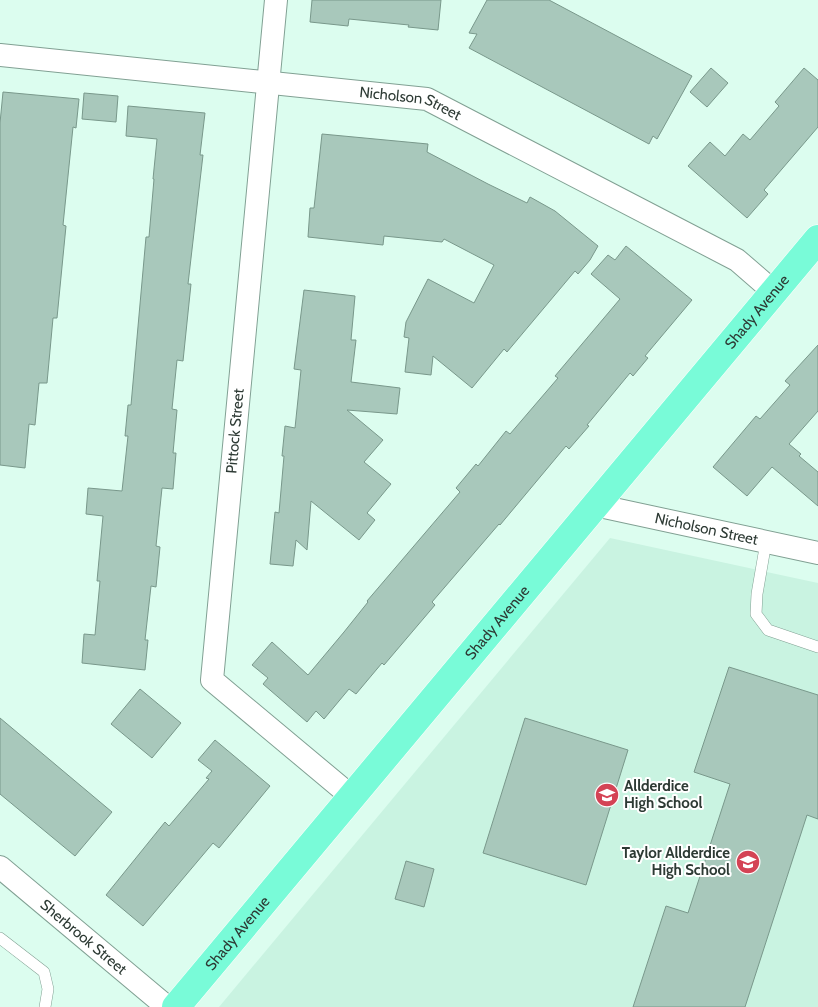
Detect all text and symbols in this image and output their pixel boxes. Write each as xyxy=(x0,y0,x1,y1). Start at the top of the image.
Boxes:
street label: Nicholson Street xyxy=(359,83,464,124)
street label: Shady Avenue xyxy=(721,271,793,353)
street label: Pittock Street xyxy=(222,388,248,474)
street label: Nicholson Street xyxy=(653,509,760,549)
street label: Shady Avenue xyxy=(461,582,534,663)
place label: Allderdice High School xyxy=(624,777,702,812)
school or university icon: Allderdice High School xyxy=(594,782,620,808)
place label: Taylor Allderdice High School xyxy=(622,844,730,879)
school or university icon: Taylor Allderdice High School xyxy=(735,849,761,875)
street label: Shady Avenue xyxy=(202,892,274,974)
street label: Sherbrook Street xyxy=(37,896,130,978)

